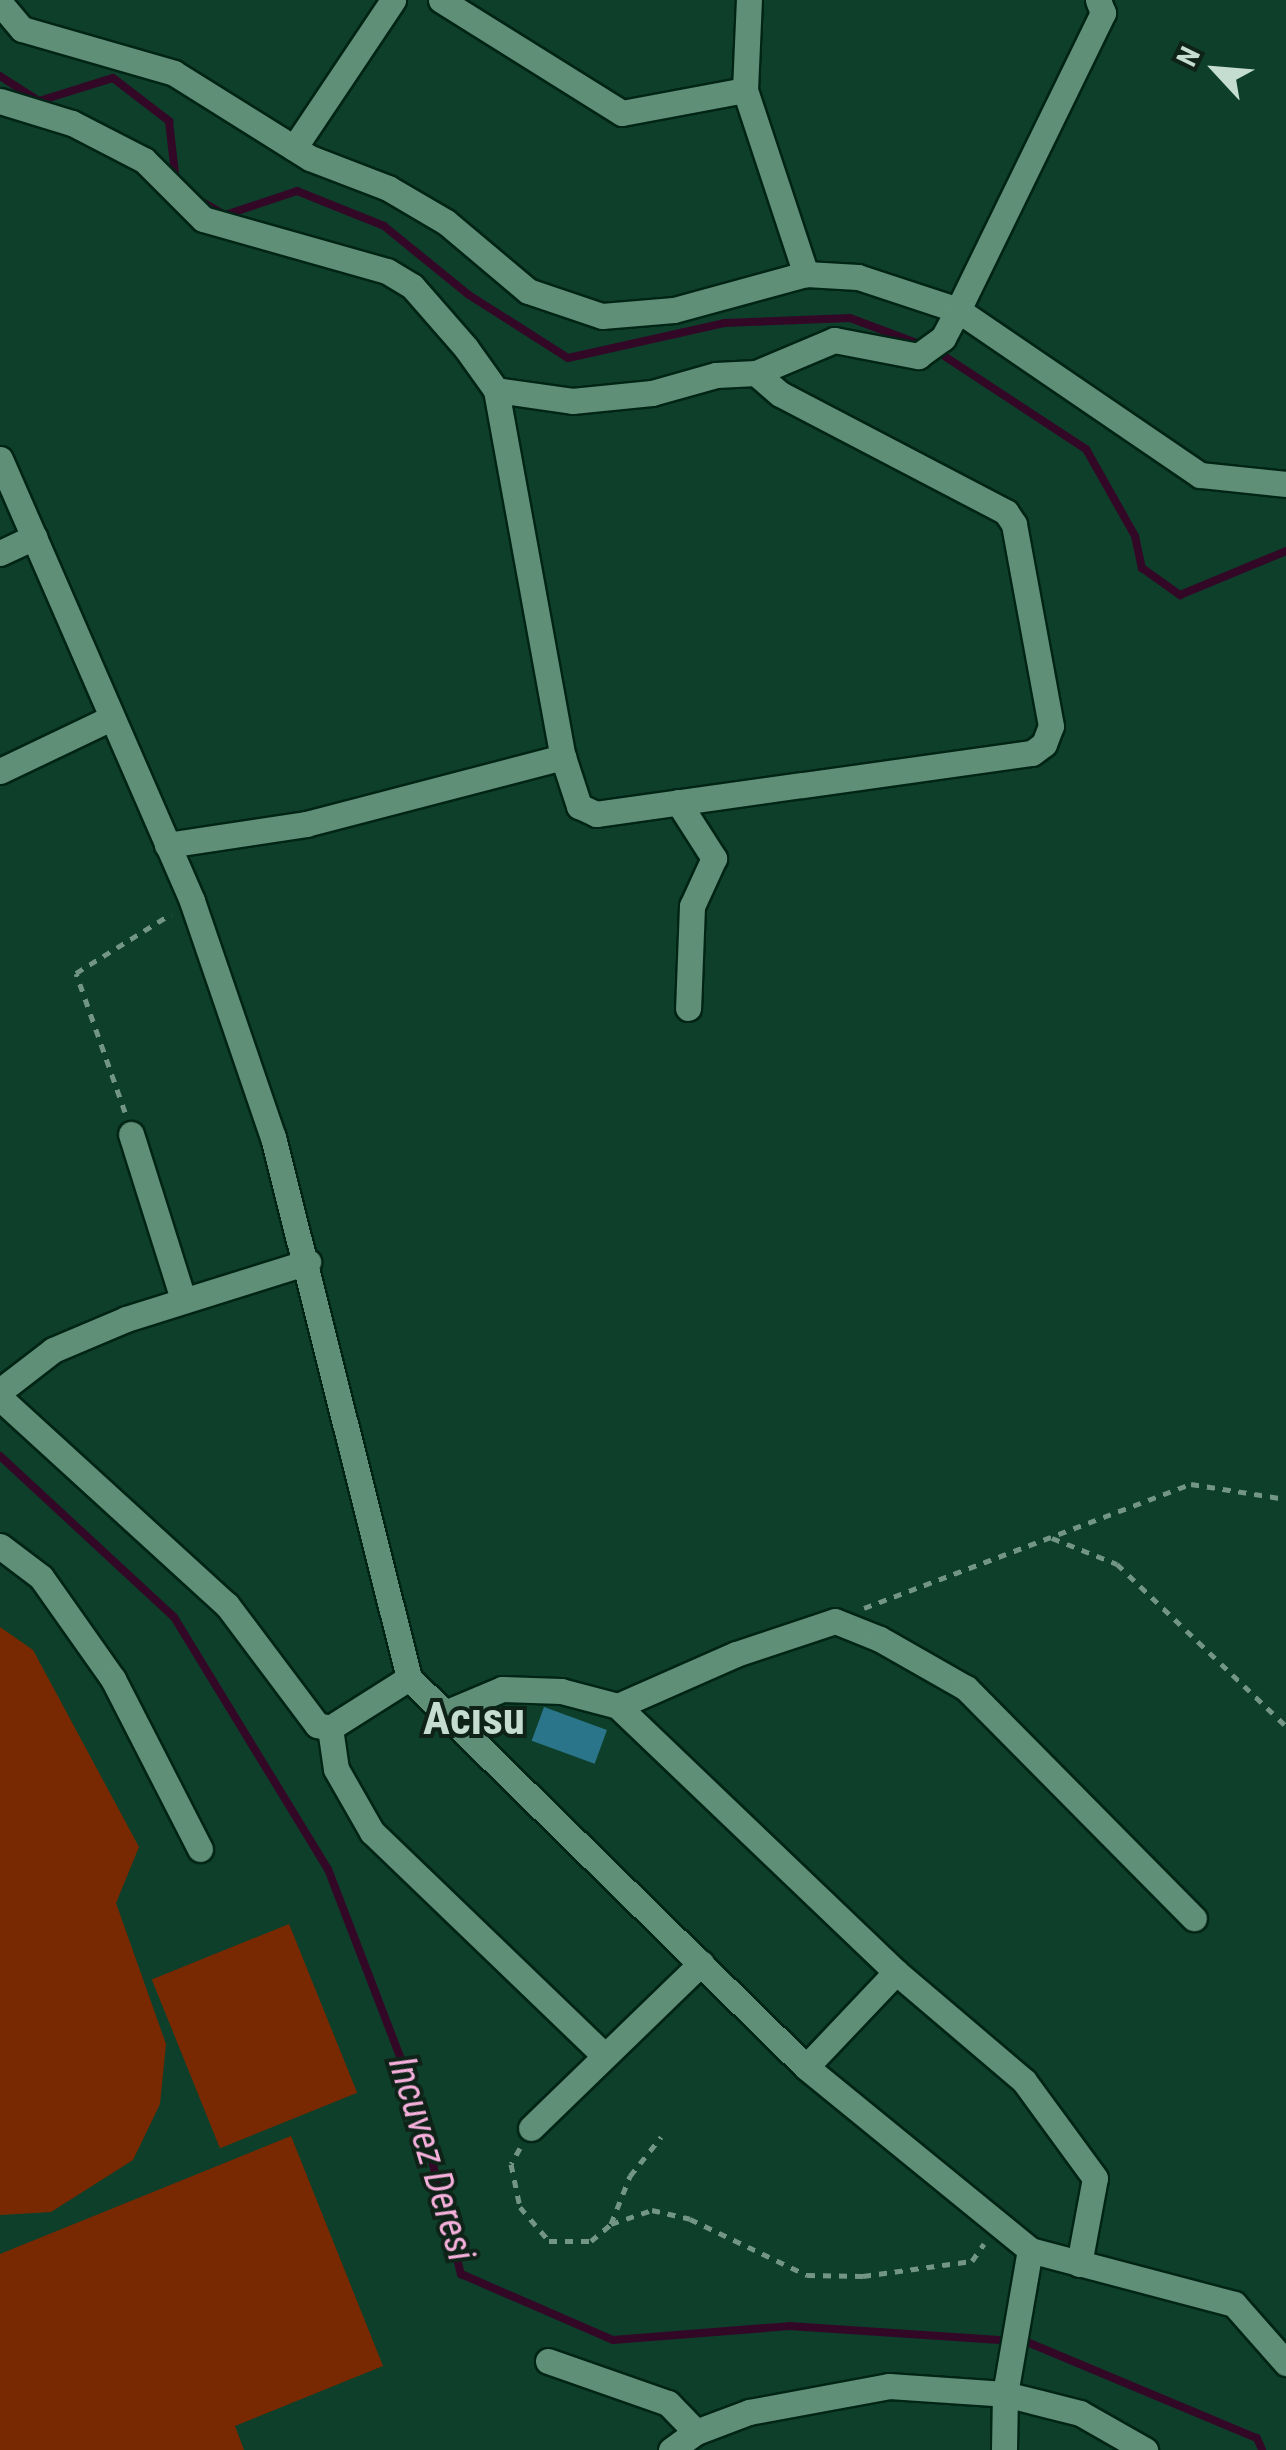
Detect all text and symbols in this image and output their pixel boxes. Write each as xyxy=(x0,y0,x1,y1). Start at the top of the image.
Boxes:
north arrow xyxy=(1166,20,1266,120)
text: N xyxy=(1170,42,1207,72)
district label: Acısu xyxy=(423,1692,525,1746)
water label: Incuvez Deresi xyxy=(378,2051,484,2267)

